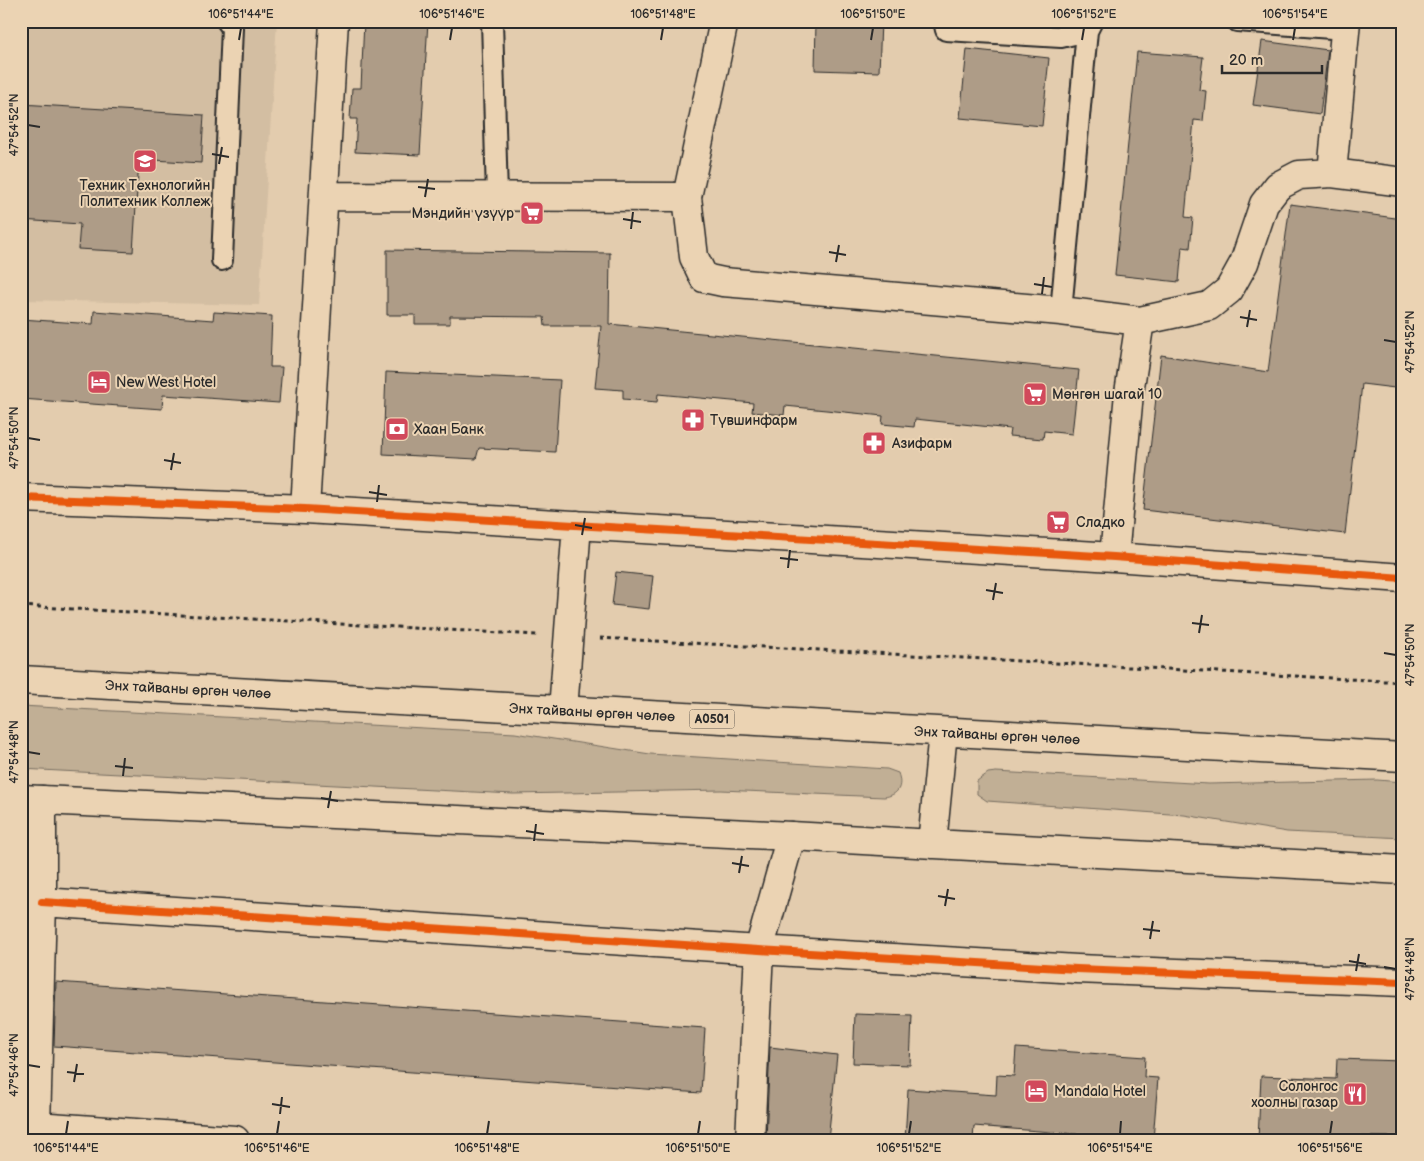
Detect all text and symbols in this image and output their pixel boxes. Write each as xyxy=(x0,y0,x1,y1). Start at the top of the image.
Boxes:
text: 106°51'44"E xyxy=(208,7,274,22)
text: 106°51'46"E xyxy=(419,7,485,22)
text: 106°51'48"E xyxy=(630,7,696,22)
text: 106°51'50"E xyxy=(841,7,906,22)
text: 106°51'52"E xyxy=(1052,7,1117,22)
text: 106°51'54"E xyxy=(1262,7,1328,22)
scale bar xyxy=(1222,42,1322,74)
text: 20 m xyxy=(1229,51,1263,70)
text: 47°54'52"N xyxy=(7,93,22,157)
school or university icon: Техник Технологийн Политехник Коллеж xyxy=(132,148,158,174)
place label: Техник Технологийн Политехник Коллеж xyxy=(79,177,211,210)
supermarket icon: Мэндийн үзүүр xyxy=(519,200,545,226)
place label: Мэндийн үзүүр xyxy=(412,205,514,222)
text: 47°54'52"N xyxy=(1403,310,1418,374)
hotel icon: New West Hotel xyxy=(86,369,112,395)
place label: New West Hotel xyxy=(116,374,216,391)
supermarket icon: Мөнгөн шагай 10 xyxy=(1022,381,1048,407)
place label: Мөнгөн шагай 10 xyxy=(1052,386,1162,403)
text: 47°54'50"N xyxy=(7,406,22,470)
pharmacy icon: Түвшинфарм xyxy=(680,407,706,433)
place label: Түвшинфарм xyxy=(710,412,797,429)
bank icon: Хаан Банк xyxy=(384,416,410,442)
place label: Хаан Банк xyxy=(414,421,485,438)
pharmacy icon: Азифарм xyxy=(861,430,887,456)
place label: Азифарм xyxy=(891,435,952,452)
supermarket icon: Сладко xyxy=(1045,509,1071,535)
place label: Сладко xyxy=(1076,514,1125,531)
text: 47°54'50"N xyxy=(1403,623,1418,687)
street label: Энх тайваны өргөн чөлөө xyxy=(105,677,272,702)
street label: Энх тайваны өргөн чөлөө xyxy=(509,700,676,725)
road number: A0501 xyxy=(690,710,734,729)
text: 47°54'48"N xyxy=(7,720,22,784)
street label: Энх тайваны өргөн чөлөө xyxy=(914,723,1081,748)
text: 47°54'48"N xyxy=(1403,937,1418,1001)
text: 47°54'46"N xyxy=(7,1033,22,1097)
hotel icon: Mandala Hotel xyxy=(1023,1078,1049,1104)
place label: Солонгос хоолны газар xyxy=(1251,1078,1338,1111)
restaurant icon: Солонгос хоолны газар xyxy=(1342,1081,1368,1107)
place label: Mandala Hotel xyxy=(1054,1083,1146,1100)
text: 106°51'44"E xyxy=(33,1141,99,1156)
text: 106°51'46"E xyxy=(244,1141,310,1156)
text: 106°51'48"E xyxy=(454,1141,520,1156)
text: 106°51'50"E xyxy=(666,1141,731,1156)
text: 106°51'52"E xyxy=(877,1141,942,1156)
text: 106°51'54"E xyxy=(1087,1141,1153,1156)
text: 106°51'56"E xyxy=(1297,1141,1363,1156)

